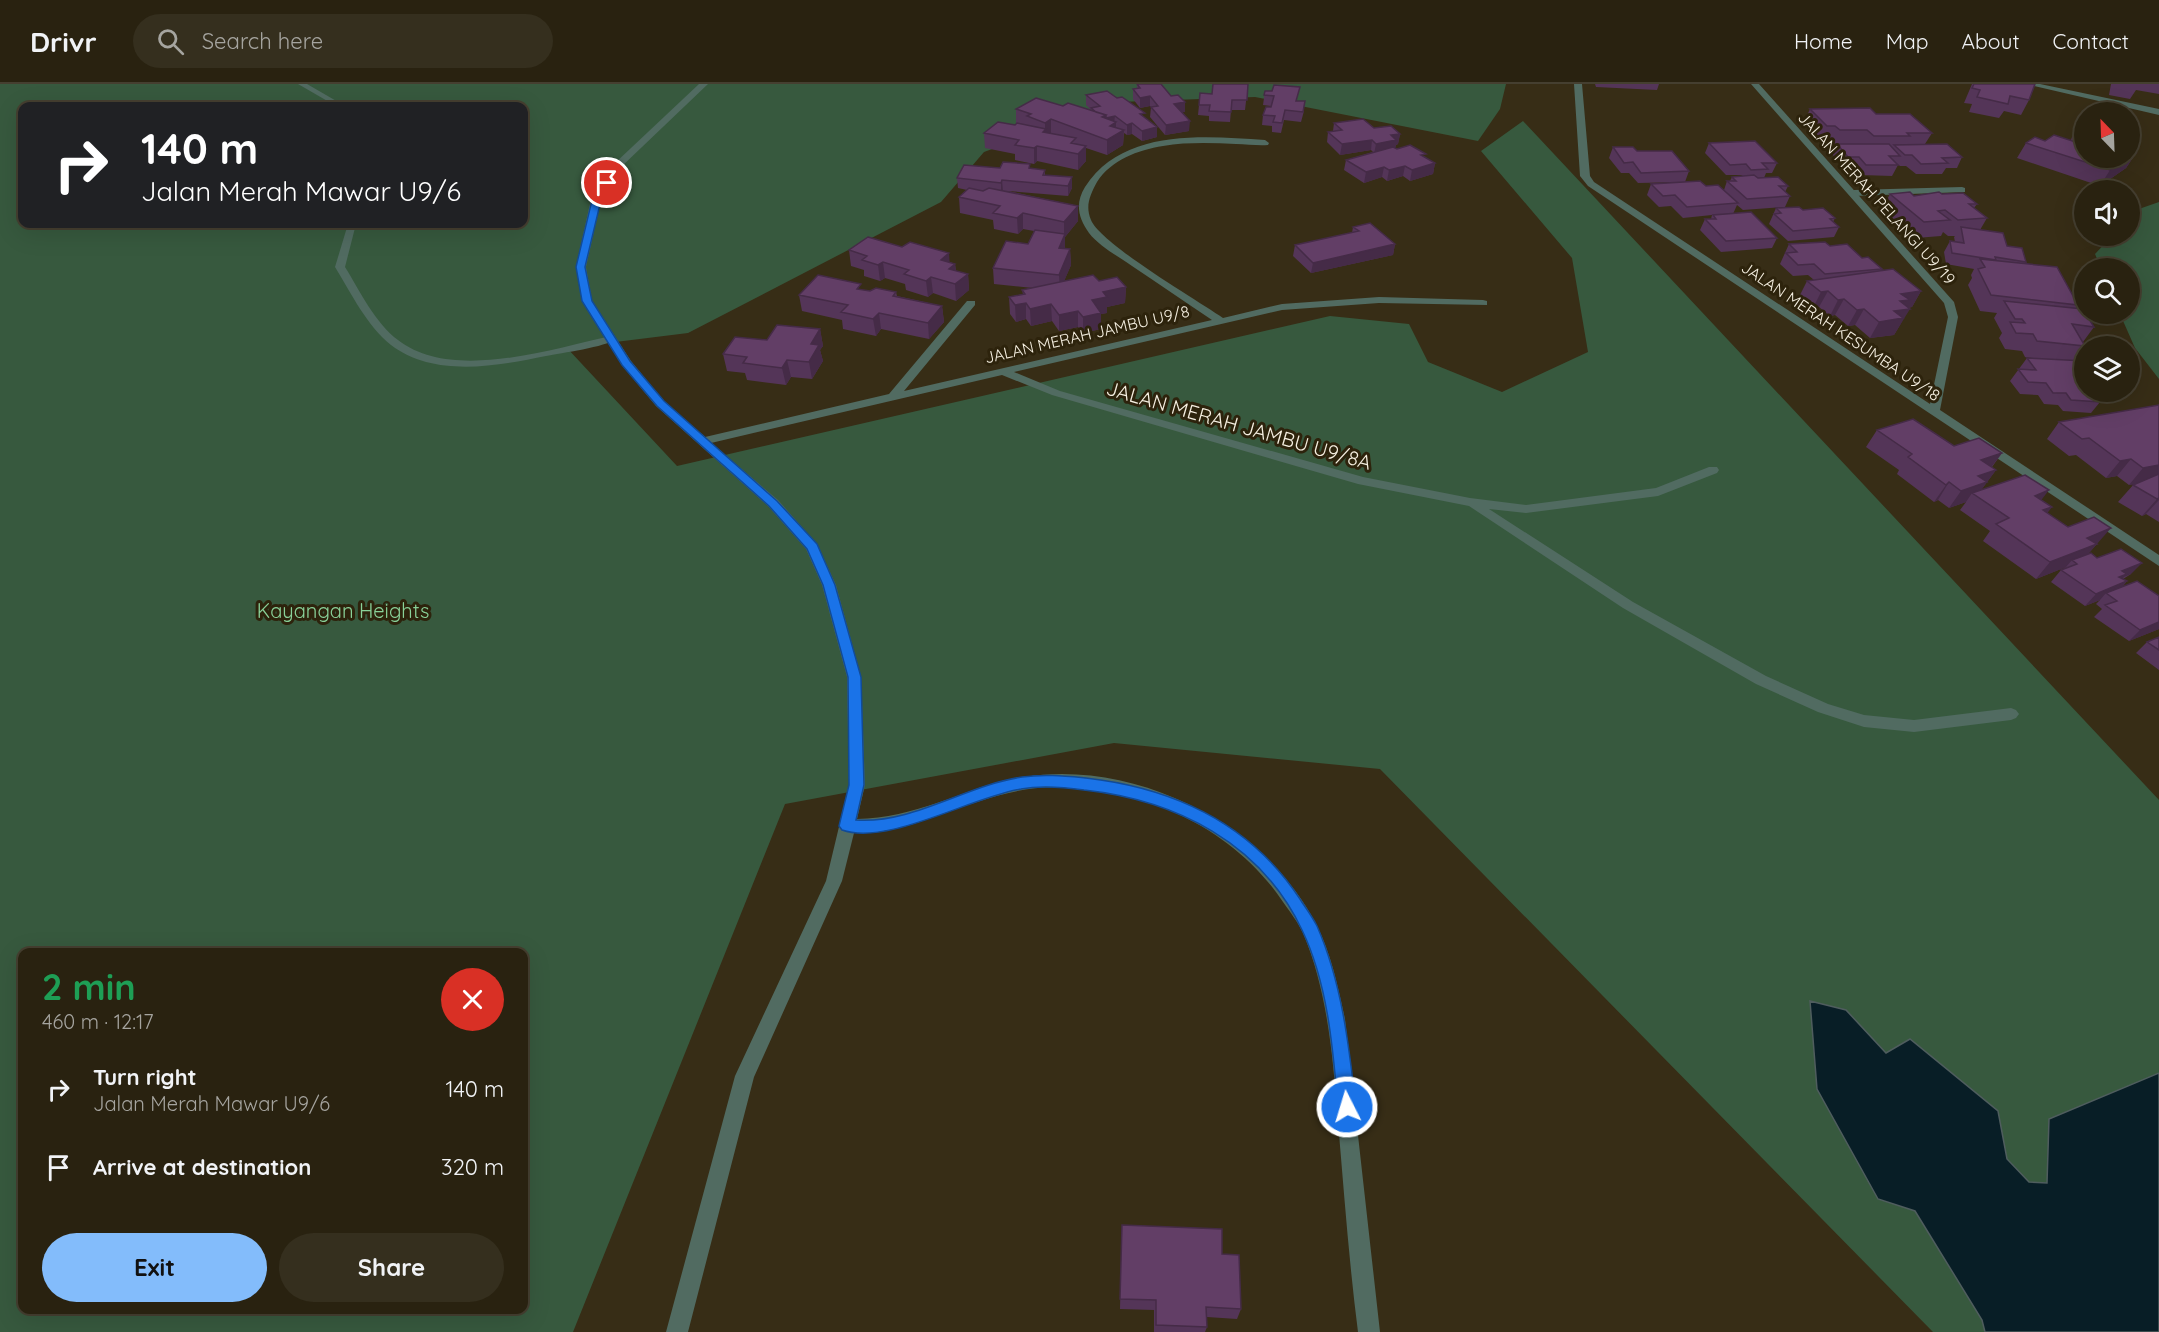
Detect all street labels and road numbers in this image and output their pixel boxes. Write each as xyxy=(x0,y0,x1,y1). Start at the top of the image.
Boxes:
street label: JALAN MERAH PELANGI U9/19 xyxy=(1794,107,1960,289)
street label: JALAN MERAH KESUMBA U9/18 xyxy=(1738,257,1944,405)
street label: JALAN MERAH JAMBU U9/8 xyxy=(983,301,1191,367)
street label: JALAN MERAH JAMBU U9/8A xyxy=(1104,375,1375,475)

